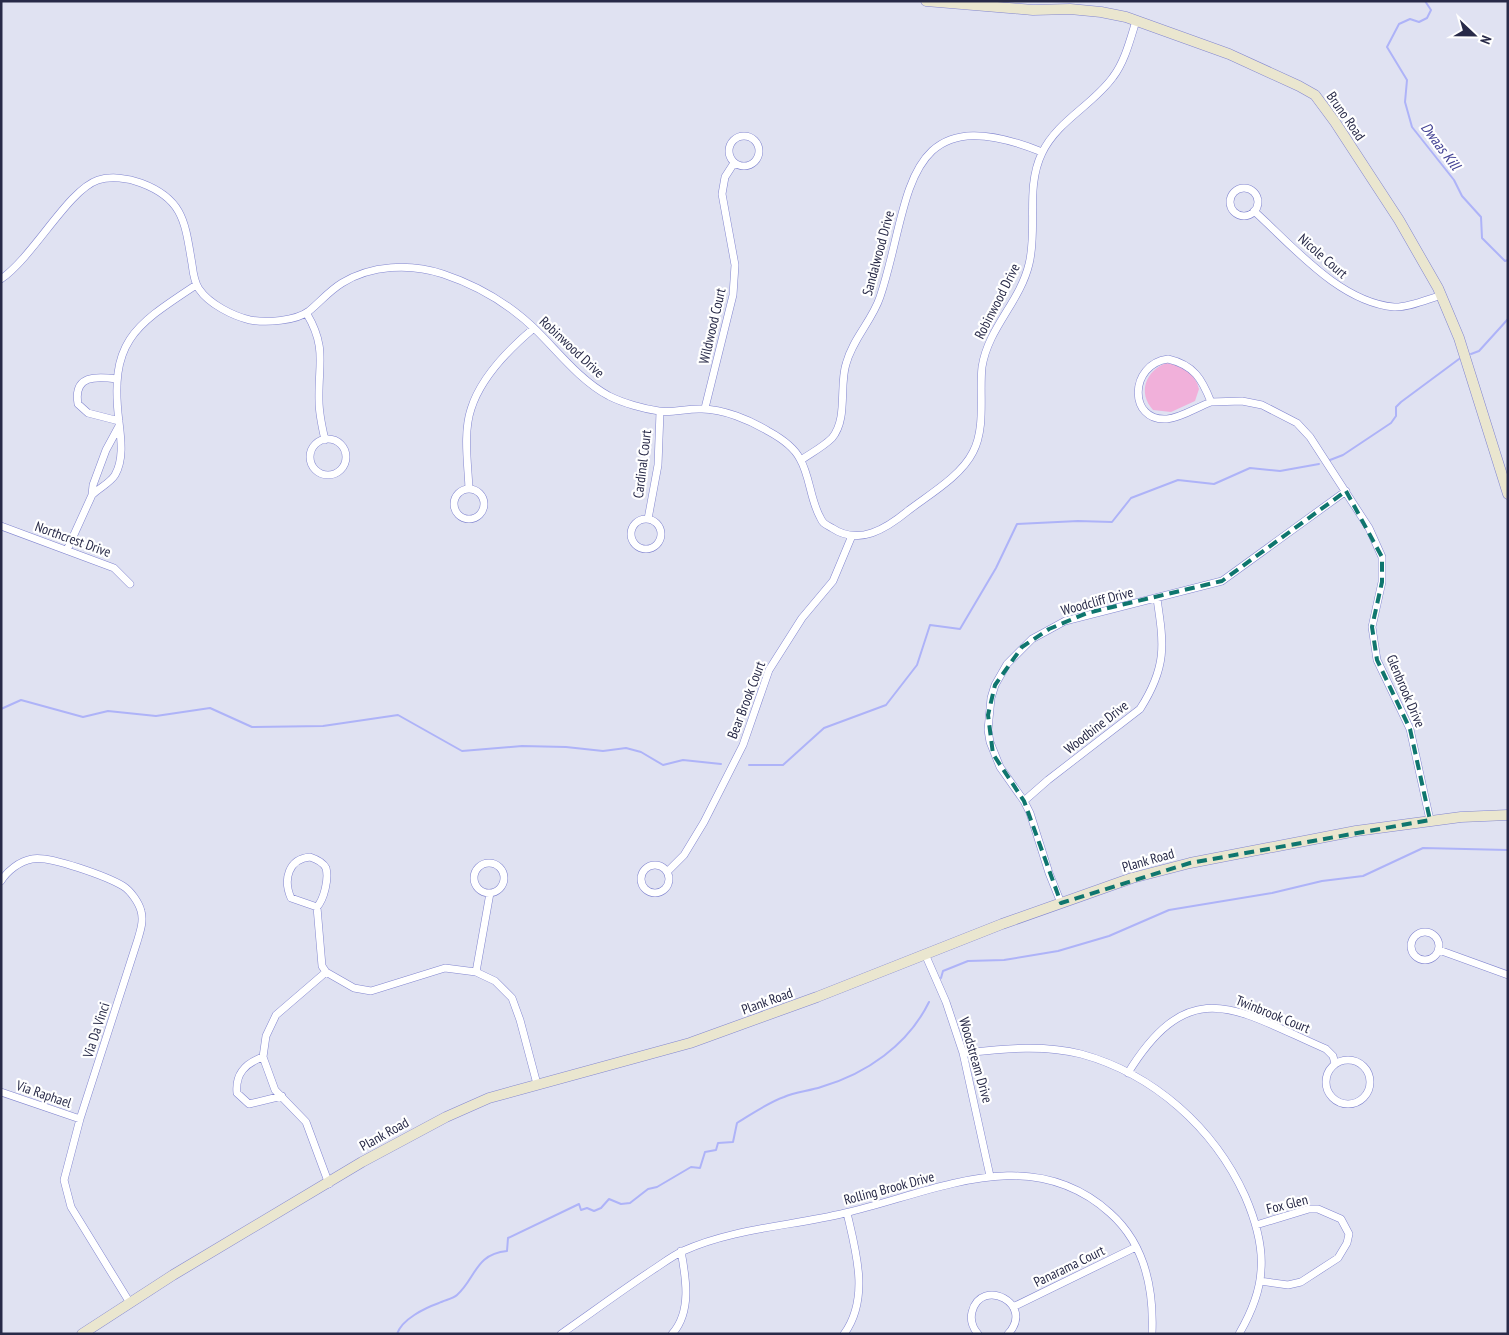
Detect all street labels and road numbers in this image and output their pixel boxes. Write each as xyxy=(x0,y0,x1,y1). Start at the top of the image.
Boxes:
street label: Bruno Road xyxy=(1323,88,1369,144)
street label: Sandalwood Drive xyxy=(858,208,898,298)
street label: Nicole Court xyxy=(1295,230,1351,282)
street label: Robinwood Drive xyxy=(970,260,1024,342)
street label: Wildwood Court xyxy=(695,286,729,366)
street label: Robinwood Drive xyxy=(536,312,608,382)
street label: Cardinal Court xyxy=(629,429,655,499)
street label: Northcrest Drive xyxy=(33,517,114,561)
street label: Woodcliff Drive xyxy=(1059,583,1135,619)
street label: Glenbrook Drive xyxy=(1383,652,1430,730)
street label: Bear Brook Court xyxy=(723,659,769,741)
street label: Woodbine Drive xyxy=(1060,696,1132,758)
street label: Plank Road xyxy=(1120,844,1176,876)
street label: Plank Road xyxy=(739,983,795,1019)
street label: Twinbrook Court xyxy=(1233,991,1313,1037)
street label: Via Da Vinci xyxy=(78,1000,113,1061)
street label: Woodstream Drive xyxy=(955,1015,997,1105)
street label: Via Raphael xyxy=(13,1076,75,1112)
street label: Plank Road xyxy=(356,1113,412,1155)
street label: Rolling Brook Drive xyxy=(842,1167,936,1209)
street label: Fox Glen xyxy=(1264,1190,1310,1218)
street label: Panarama Court xyxy=(1031,1241,1107,1291)

